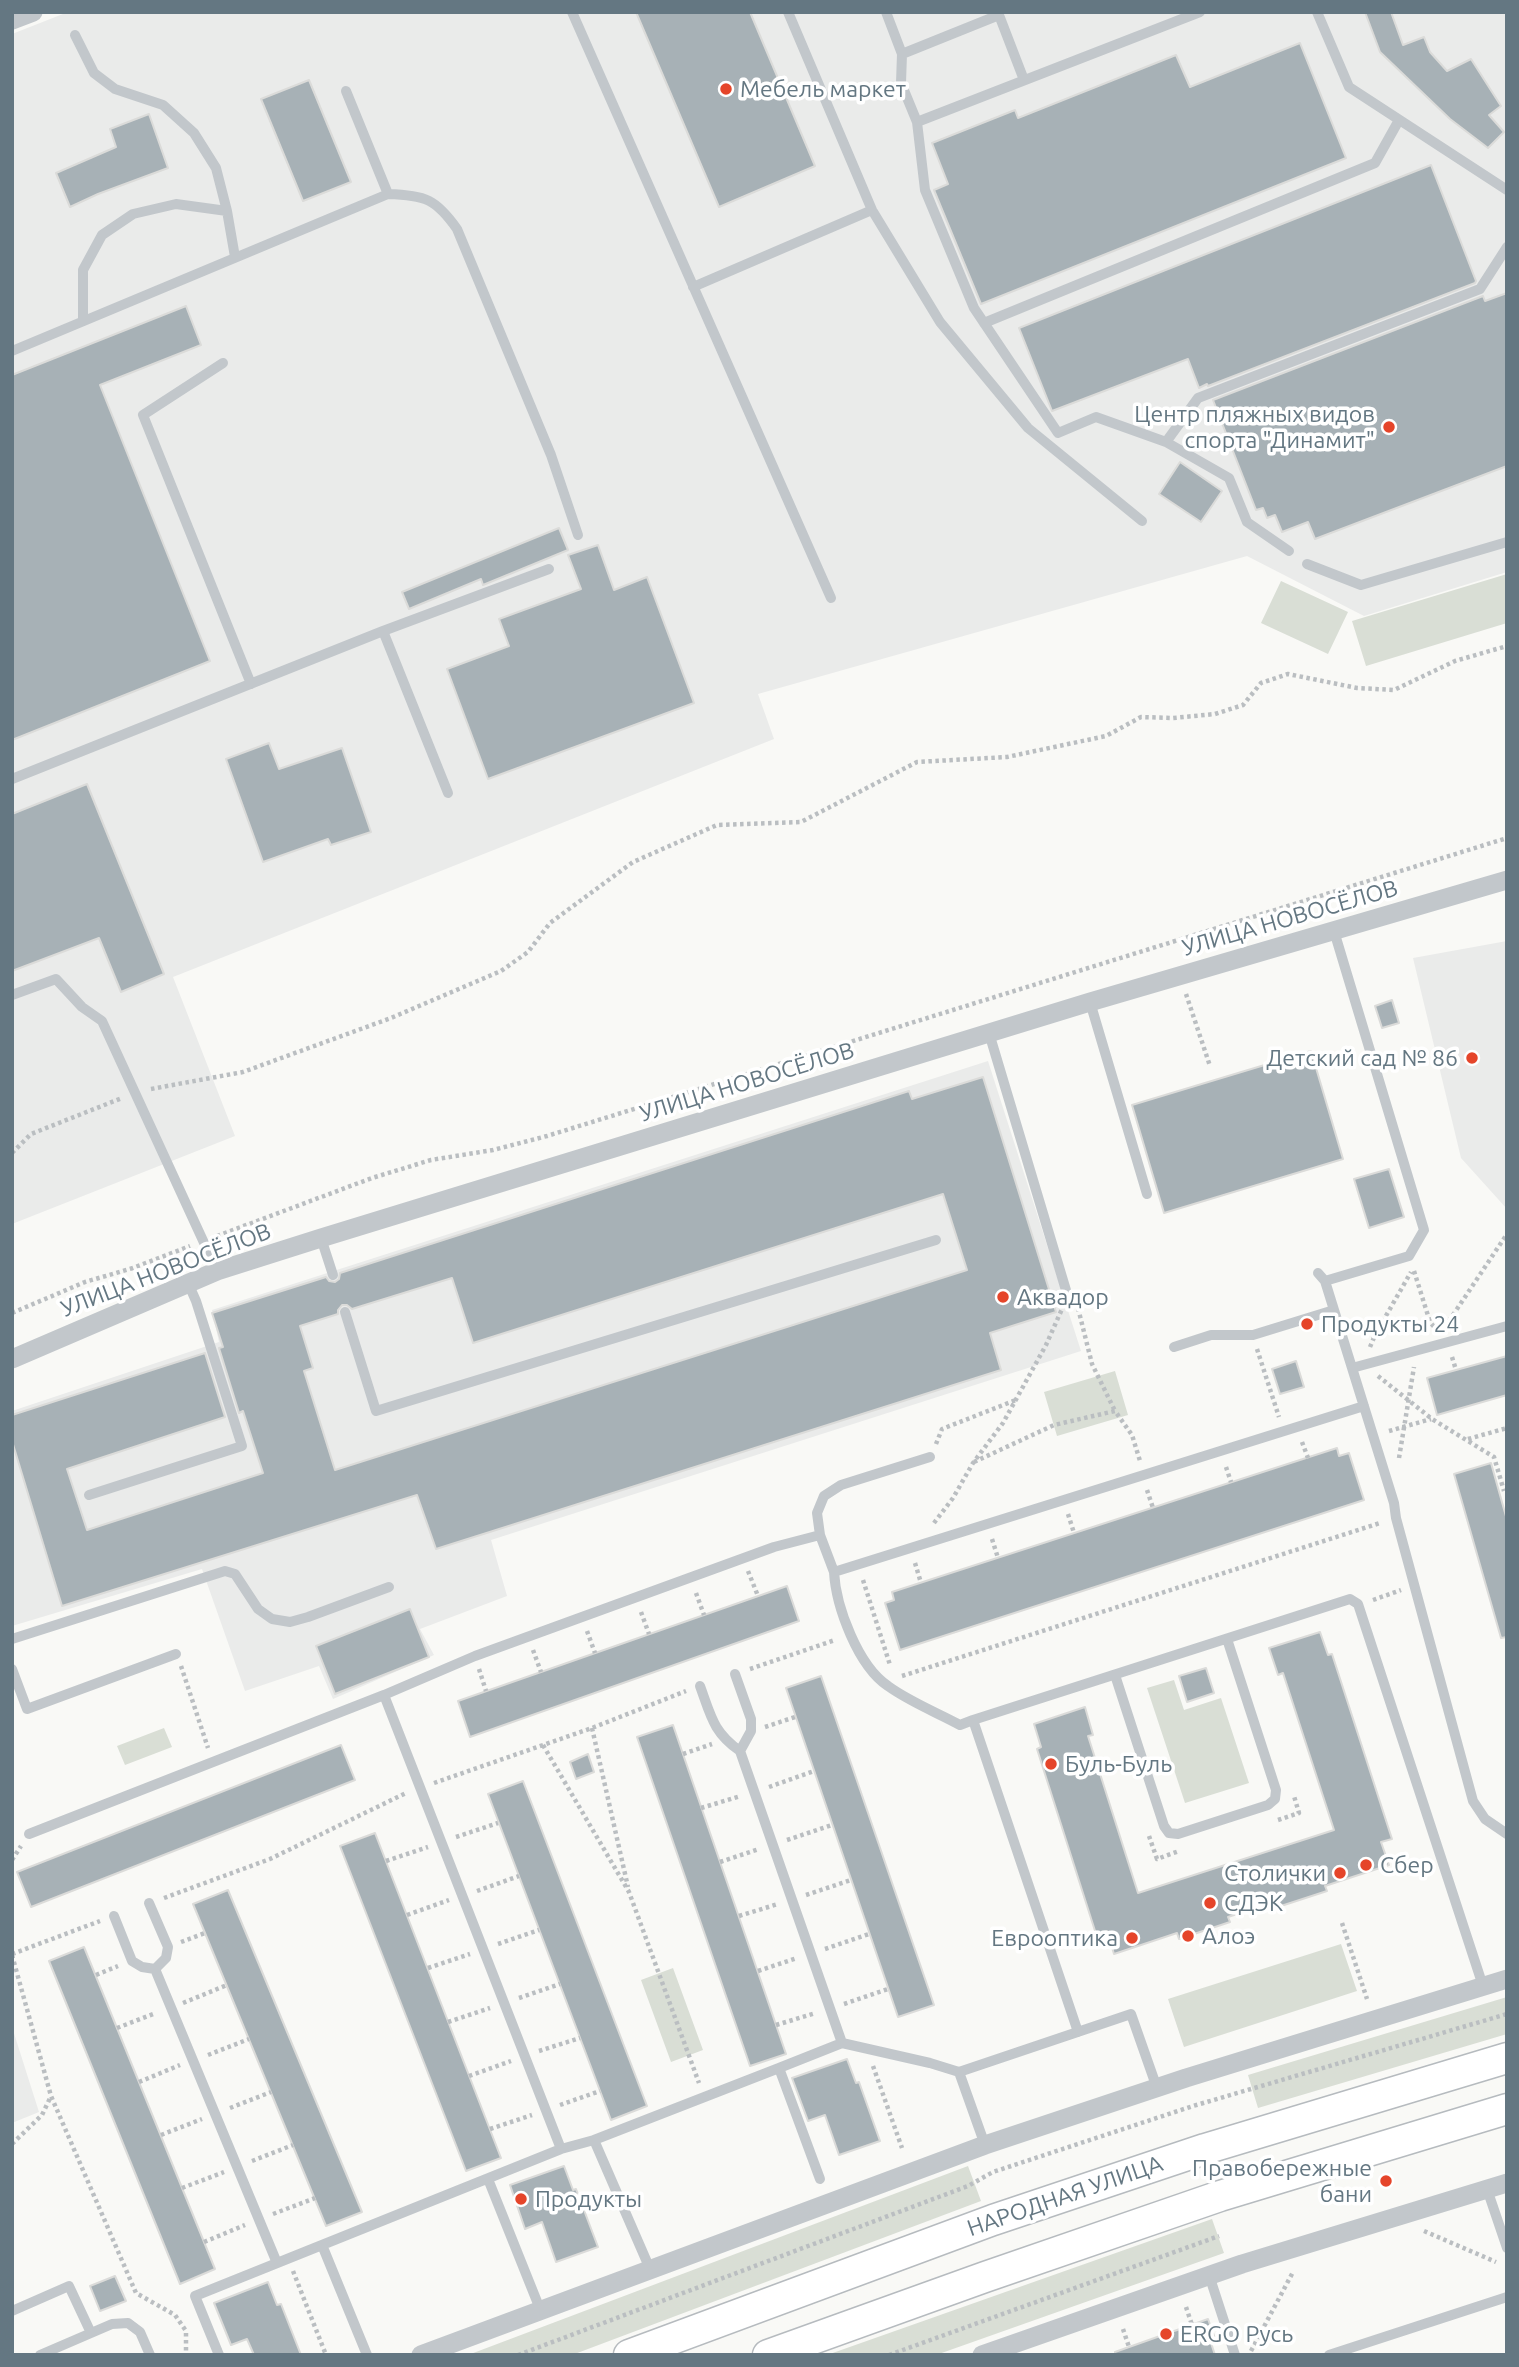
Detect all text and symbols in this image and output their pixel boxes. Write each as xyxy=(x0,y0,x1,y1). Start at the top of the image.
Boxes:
place label: Мебель маркет xyxy=(740,75,906,103)
marker: Мебель маркет xyxy=(718,81,734,97)
place label: Центр пляжных видов спорта "Динамит" xyxy=(1134,400,1375,454)
marker: Центр пляжных видов спорта "Динамит" xyxy=(1381,419,1397,435)
street label: УЛИЦА НОВОСЁЛОВ xyxy=(1179,874,1401,962)
street label: УЛИЦА НОВОСЁЛОВ xyxy=(636,1036,858,1128)
place label: Детский сад № 86 xyxy=(1266,1044,1458,1072)
marker: Детский сад № 86 xyxy=(1464,1050,1480,1066)
street label: УЛИЦА НОВОСЁЛОВ xyxy=(57,1217,275,1323)
place label: Аквадор xyxy=(1017,1283,1109,1311)
marker: Аквадор xyxy=(995,1289,1011,1305)
place label: Продукты 24 xyxy=(1321,1310,1459,1338)
marker: Продукты 24 xyxy=(1299,1316,1315,1332)
place label: Буль-Буль xyxy=(1065,1750,1172,1778)
marker: Буль-Буль xyxy=(1043,1756,1059,1772)
place label: Сбер xyxy=(1380,1851,1434,1879)
marker: Сбер xyxy=(1358,1857,1374,1873)
place label: Столички xyxy=(1224,1859,1326,1887)
marker: Столички xyxy=(1332,1865,1348,1881)
place label: СДЭК xyxy=(1224,1889,1283,1917)
marker: СДЭК xyxy=(1202,1895,1218,1911)
place label: Алоэ xyxy=(1202,1922,1255,1950)
place label: Еврооптика xyxy=(991,1924,1118,1952)
marker: Алоэ xyxy=(1180,1928,1196,1944)
marker: Еврооптика xyxy=(1124,1930,1140,1946)
street label: НАРОДНАЯ УЛИЦА xyxy=(964,2150,1166,2242)
place label: Правобережные бани xyxy=(1192,2154,1372,2208)
marker: Правобережные бани xyxy=(1378,2173,1394,2189)
place label: Продукты xyxy=(535,2185,642,2213)
marker: Продукты xyxy=(513,2191,529,2207)
place label: ERGO Русь xyxy=(1180,2320,1293,2348)
marker: ERGO Русь xyxy=(1158,2326,1174,2342)

